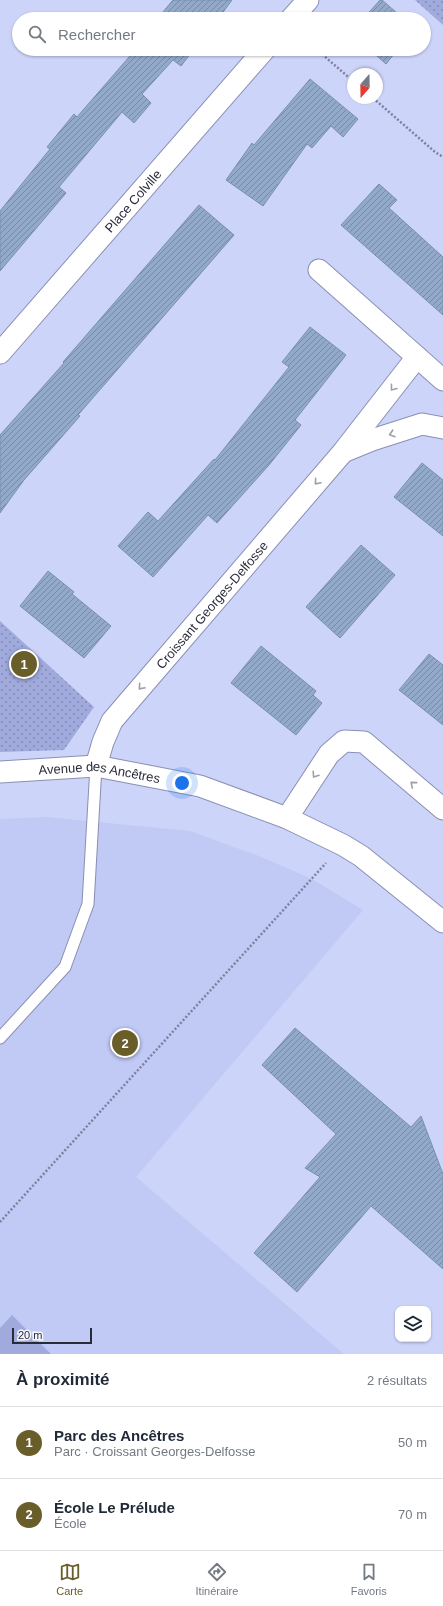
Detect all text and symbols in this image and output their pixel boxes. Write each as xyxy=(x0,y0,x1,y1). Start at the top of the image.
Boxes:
search box xyxy=(12,12,431,56)
icon: search xyxy=(26,23,48,45)
text: Rechercher xyxy=(58,26,136,43)
north arrow xyxy=(347,68,383,104)
street label: Place Colville xyxy=(101,166,164,235)
one-way arrow xyxy=(390,384,397,391)
one-way arrow xyxy=(389,429,396,437)
one-way arrow xyxy=(315,477,322,485)
street label: Croissant Georges-Delfosse xyxy=(153,538,271,672)
pin: 1 xyxy=(11,649,37,679)
one-way arrow xyxy=(139,682,146,690)
street label: Avenue des Ancêtres xyxy=(38,758,162,786)
one-way arrow xyxy=(312,771,320,778)
your location xyxy=(172,773,192,793)
one-way arrow xyxy=(411,781,418,788)
pin: 2 xyxy=(112,1028,138,1058)
map controls xyxy=(395,1306,431,1342)
button: layers xyxy=(395,1306,431,1342)
scale bar xyxy=(12,1326,92,1345)
text: 20 m xyxy=(18,1329,42,1341)
text: À proximité xyxy=(16,1370,110,1389)
text: 2 résultats xyxy=(367,1373,427,1388)
text: Parc des Ancêtres xyxy=(54,1427,184,1444)
text: 1 xyxy=(25,1435,33,1450)
text: 50 m xyxy=(398,1435,427,1450)
text: Parc · Croissant Georges-Delfosse xyxy=(54,1444,256,1459)
text: École Le Prélude xyxy=(54,1499,175,1516)
text: 2 xyxy=(25,1507,33,1522)
text: 70 m xyxy=(398,1507,427,1522)
text: École xyxy=(54,1516,87,1531)
tab: Carte xyxy=(56,1561,83,1597)
tab: Itinéraire xyxy=(196,1561,238,1597)
tab: Favoris xyxy=(351,1561,387,1597)

